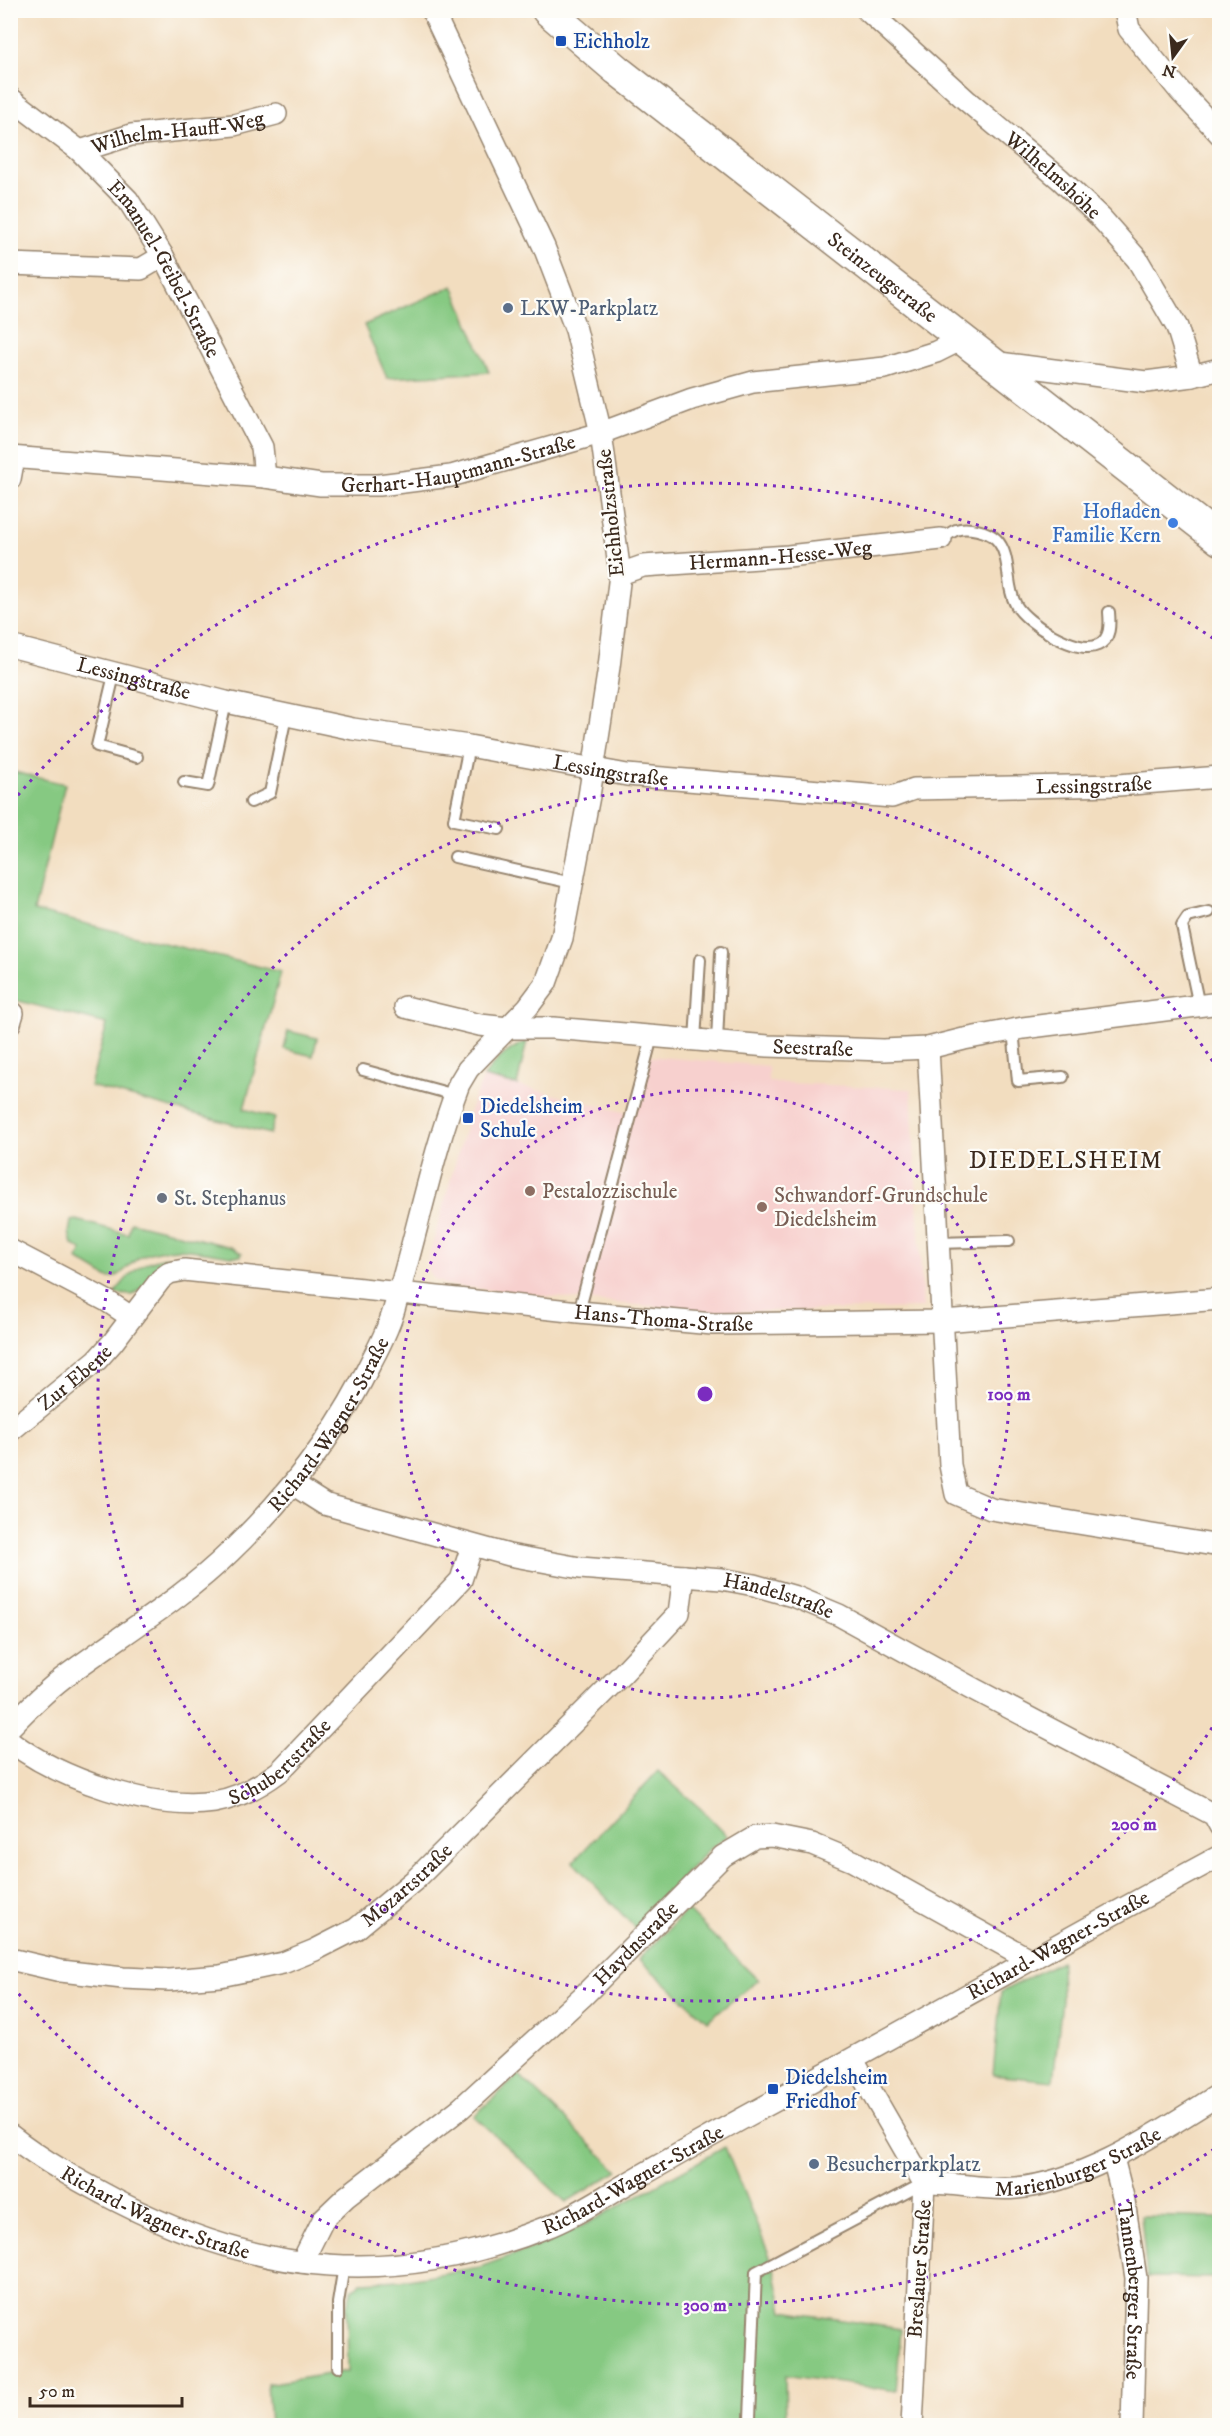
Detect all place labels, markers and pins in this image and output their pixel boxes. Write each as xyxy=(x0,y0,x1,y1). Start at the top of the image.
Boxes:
place label: Eichholz xyxy=(573,29,650,55)
marker: Eichholz xyxy=(554,34,568,48)
place label: LKW-Parkplatz xyxy=(520,296,658,322)
marker: LKW-Parkplatz xyxy=(501,301,515,315)
place label: Hofladen Familie Kern xyxy=(1052,499,1161,549)
marker: Hofladen Familie Kern xyxy=(1166,516,1180,530)
place label: Diedelsheim Schule xyxy=(480,1094,583,1144)
marker: Diedelsheim Schule xyxy=(461,1111,475,1125)
place label: Pestalozzischule xyxy=(542,1179,678,1205)
place label: Schwandorf-Grundschule Diedelsheim xyxy=(774,1183,988,1233)
marker: Pestalozzischule xyxy=(523,1184,537,1198)
place label: St. Stephanus xyxy=(174,1186,286,1212)
marker: St. Stephanus xyxy=(155,1191,169,1205)
marker: Schwandorf-Grundschule Diedelsheim xyxy=(755,1200,769,1214)
centre of rings xyxy=(695,1384,715,1404)
place label: Diedelsheim Friedhof xyxy=(785,2065,888,2115)
marker: Diedelsheim Friedhof xyxy=(766,2082,780,2096)
place label: Besucherparkplatz xyxy=(826,2152,981,2178)
marker: Besucherparkplatz xyxy=(807,2157,821,2171)

